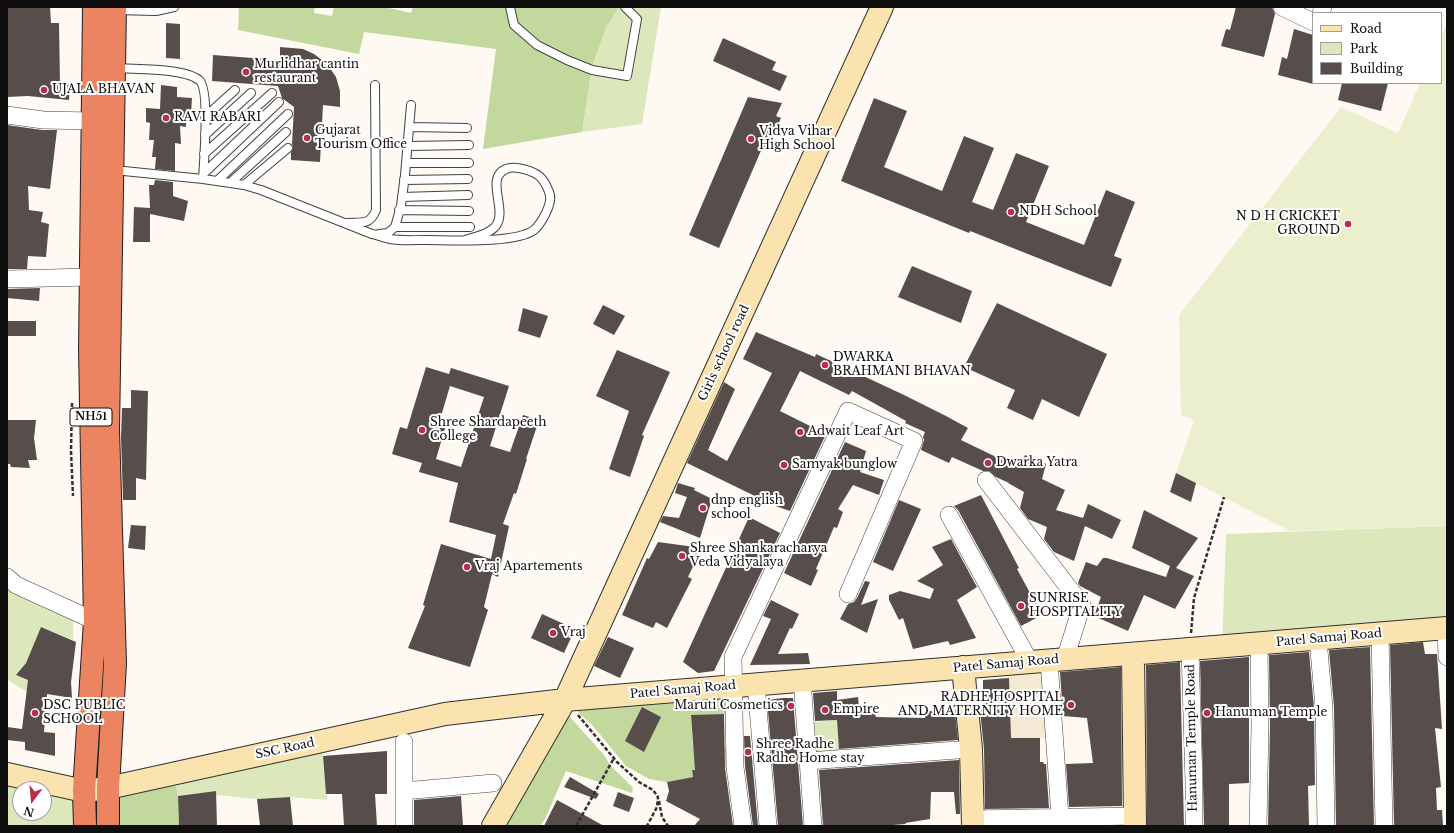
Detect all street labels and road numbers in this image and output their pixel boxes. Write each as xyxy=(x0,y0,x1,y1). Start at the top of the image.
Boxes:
street label: Girls school road xyxy=(695,303,753,403)
road number: NH51 xyxy=(70,408,112,426)
street label: Patel Samaj Road xyxy=(1275,626,1383,650)
street label: Patel Samaj Road xyxy=(952,652,1060,676)
street label: Hanuman Temple Road xyxy=(1184,664,1200,812)
street label: Patel Samaj Road xyxy=(629,678,737,702)
street label: SSC Road xyxy=(254,736,316,762)

